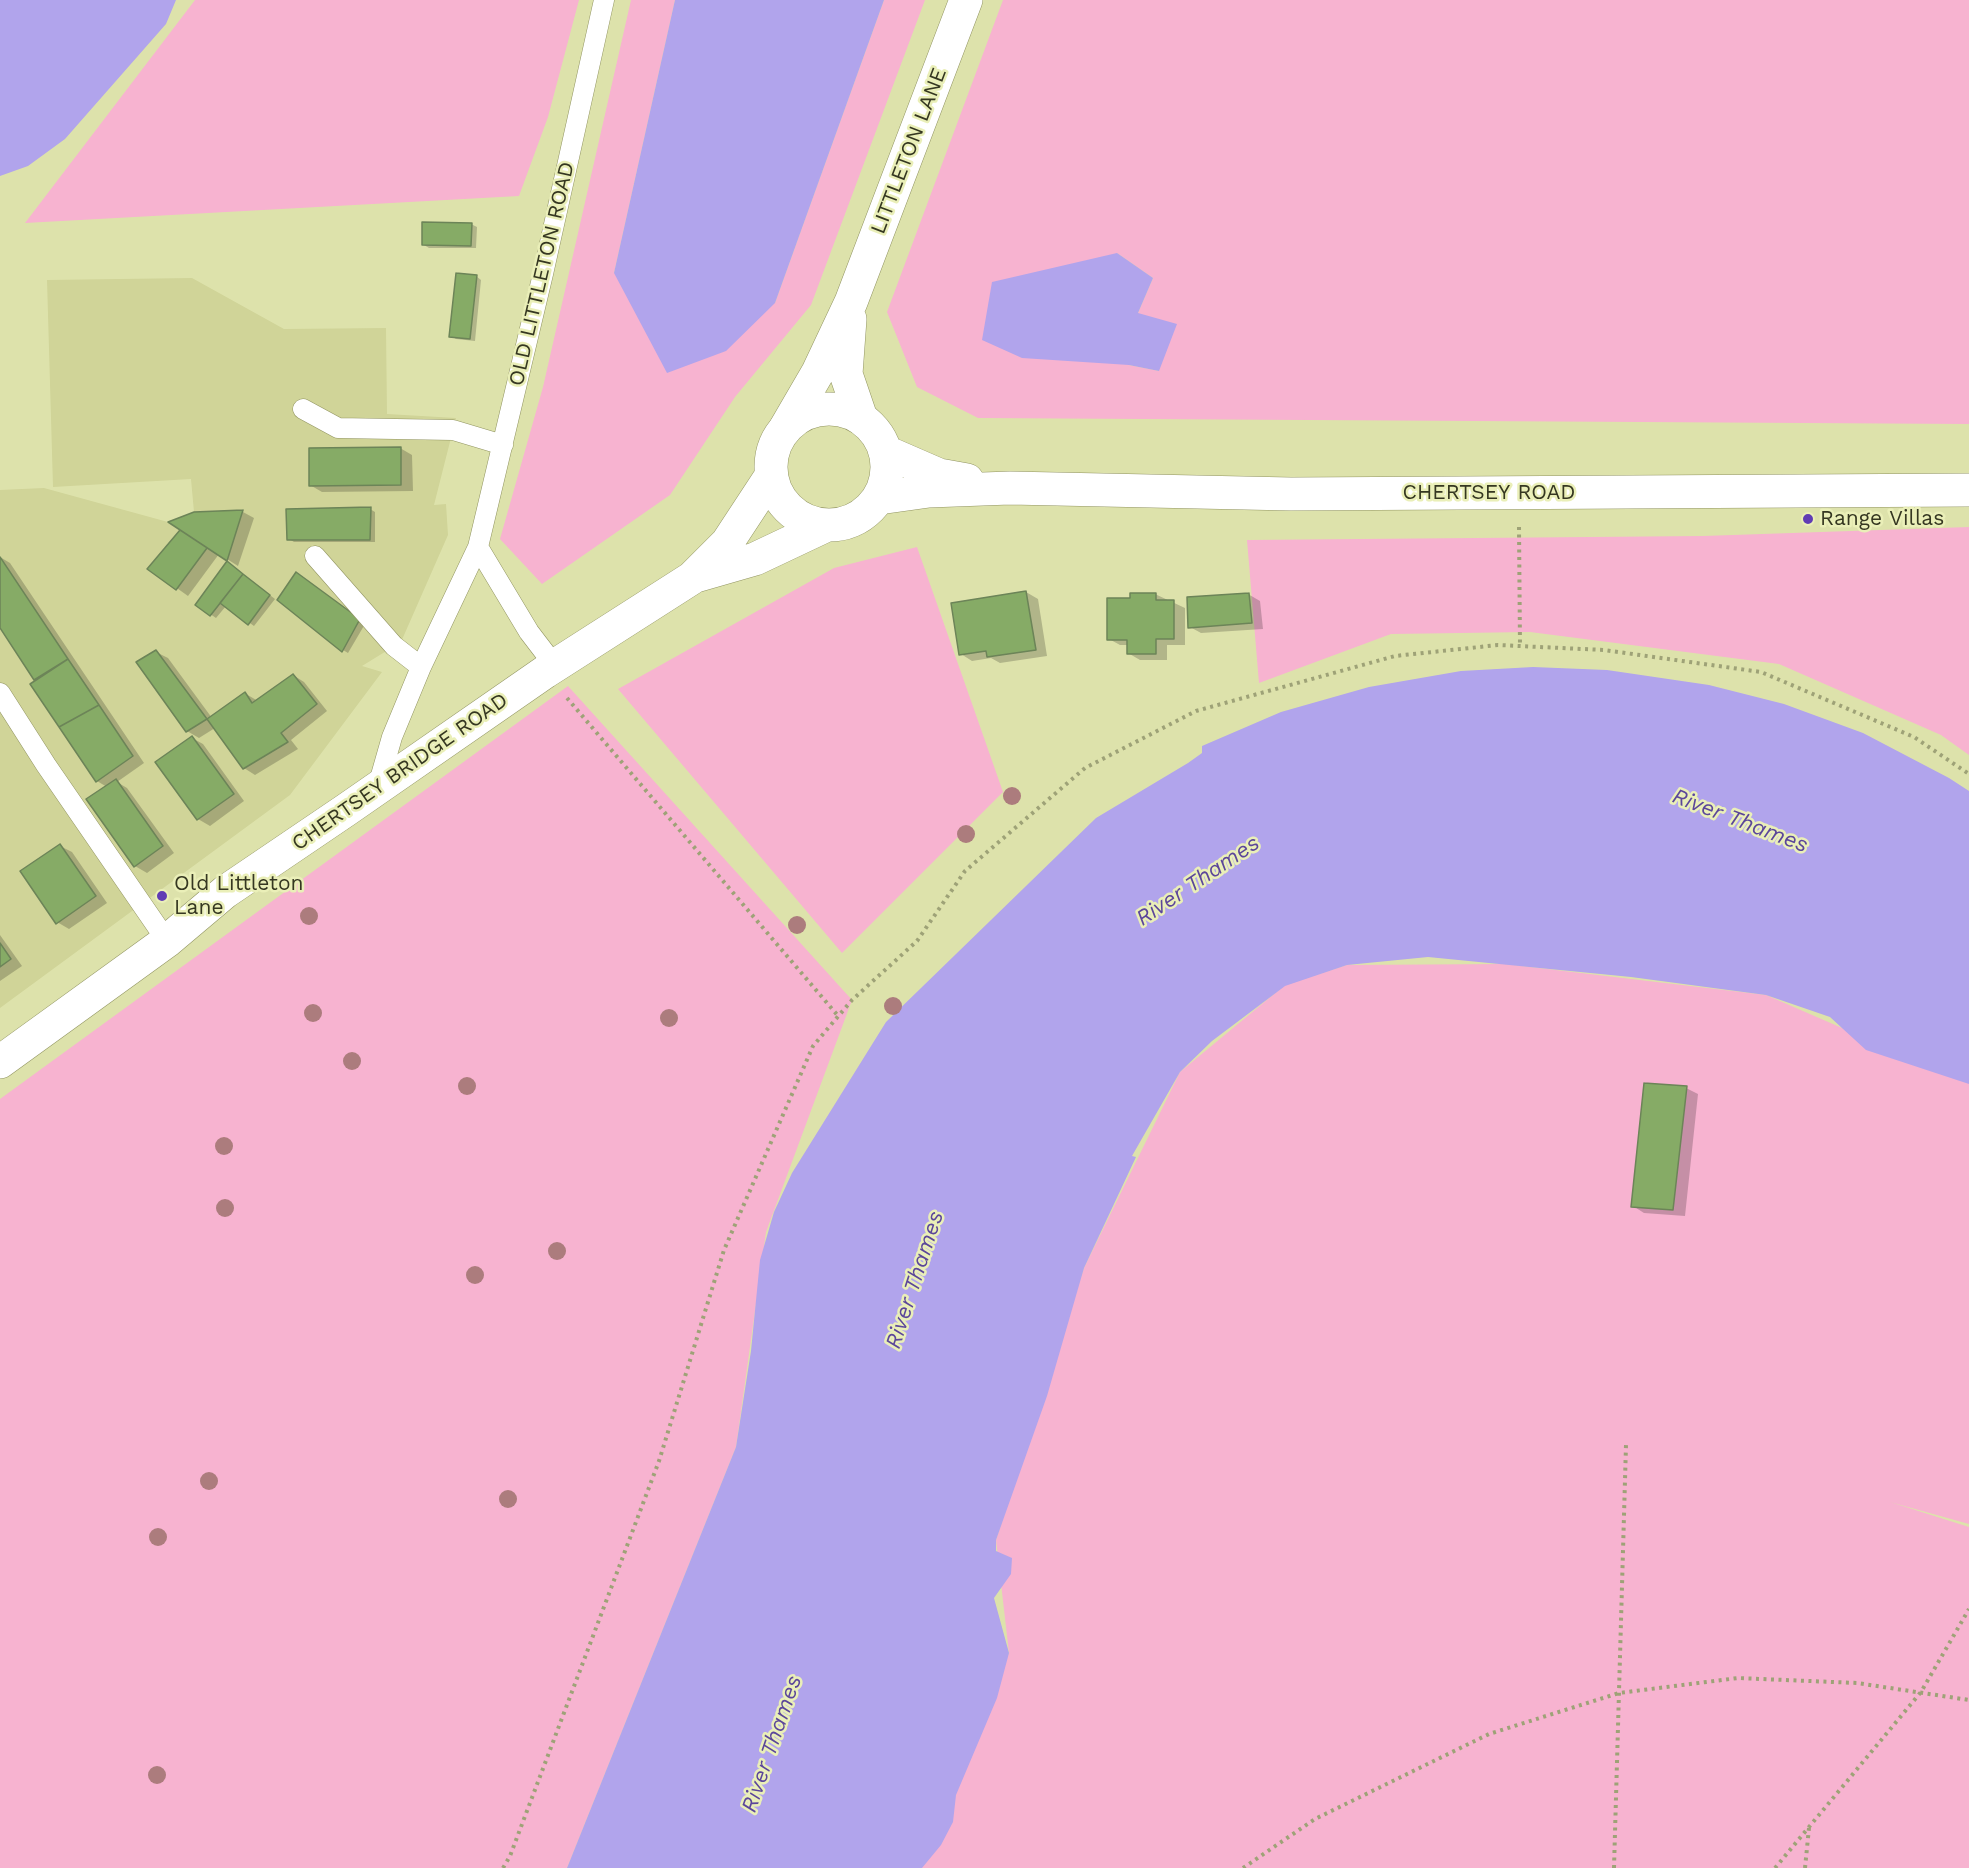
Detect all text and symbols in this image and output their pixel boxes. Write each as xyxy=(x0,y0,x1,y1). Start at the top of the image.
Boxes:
street label: LITTLETON LANE xyxy=(866,64,952,238)
street label: OLD LITTLETON ROAD xyxy=(504,159,580,389)
street label: CHERTSEY ROAD xyxy=(1403,480,1575,506)
place label: Range Villas xyxy=(1820,506,1944,532)
marker: Range Villas xyxy=(1801,512,1815,526)
street label: CHERTSEY BRIDGE ROAD xyxy=(287,688,513,856)
water label: River Thames xyxy=(1669,783,1811,859)
water label: River Thames xyxy=(1131,830,1265,932)
place label: Old Littleton Lane xyxy=(174,871,303,921)
marker: Old Littleton Lane xyxy=(155,889,169,903)
water label: River Thames xyxy=(880,1208,950,1352)
water label: River Thames xyxy=(736,1672,808,1816)

